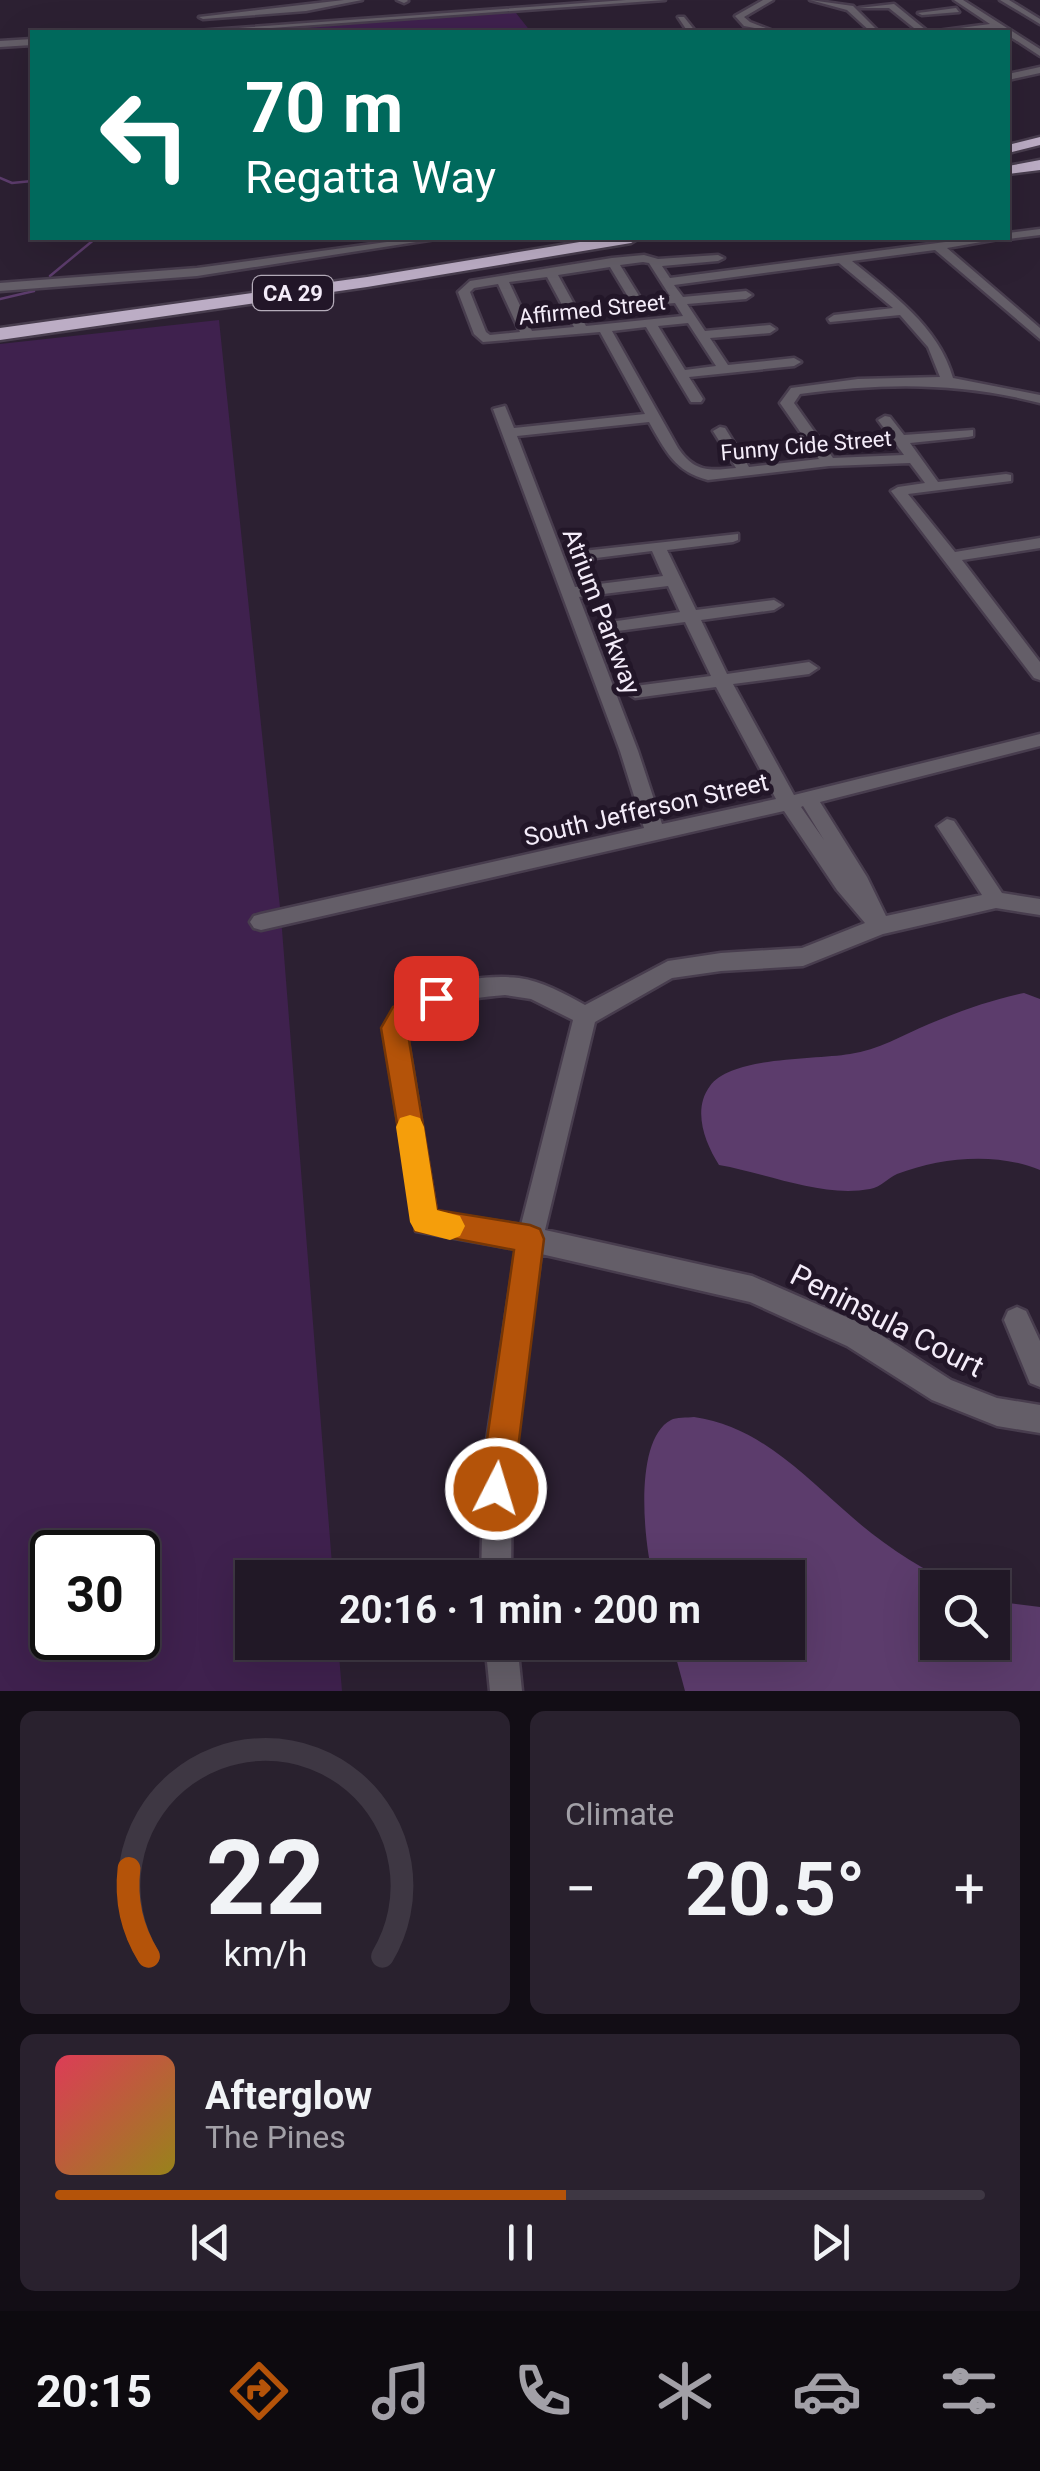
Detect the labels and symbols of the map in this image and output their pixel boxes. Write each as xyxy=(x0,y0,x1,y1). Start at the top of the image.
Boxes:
road number: CA 29 xyxy=(253,276,333,310)
street label: Affirmed Street xyxy=(517,289,667,330)
street label: Funny Cide Street xyxy=(720,426,893,465)
street label: Atrium Parkway xyxy=(557,524,647,698)
street label: South Jefferson Street xyxy=(521,767,771,852)
pin xyxy=(394,956,479,1041)
street label: Peninsula Court xyxy=(785,1257,990,1384)
position arrow xyxy=(444,1437,548,1541)
speed limit sign: 30 xyxy=(30,1530,160,1660)

